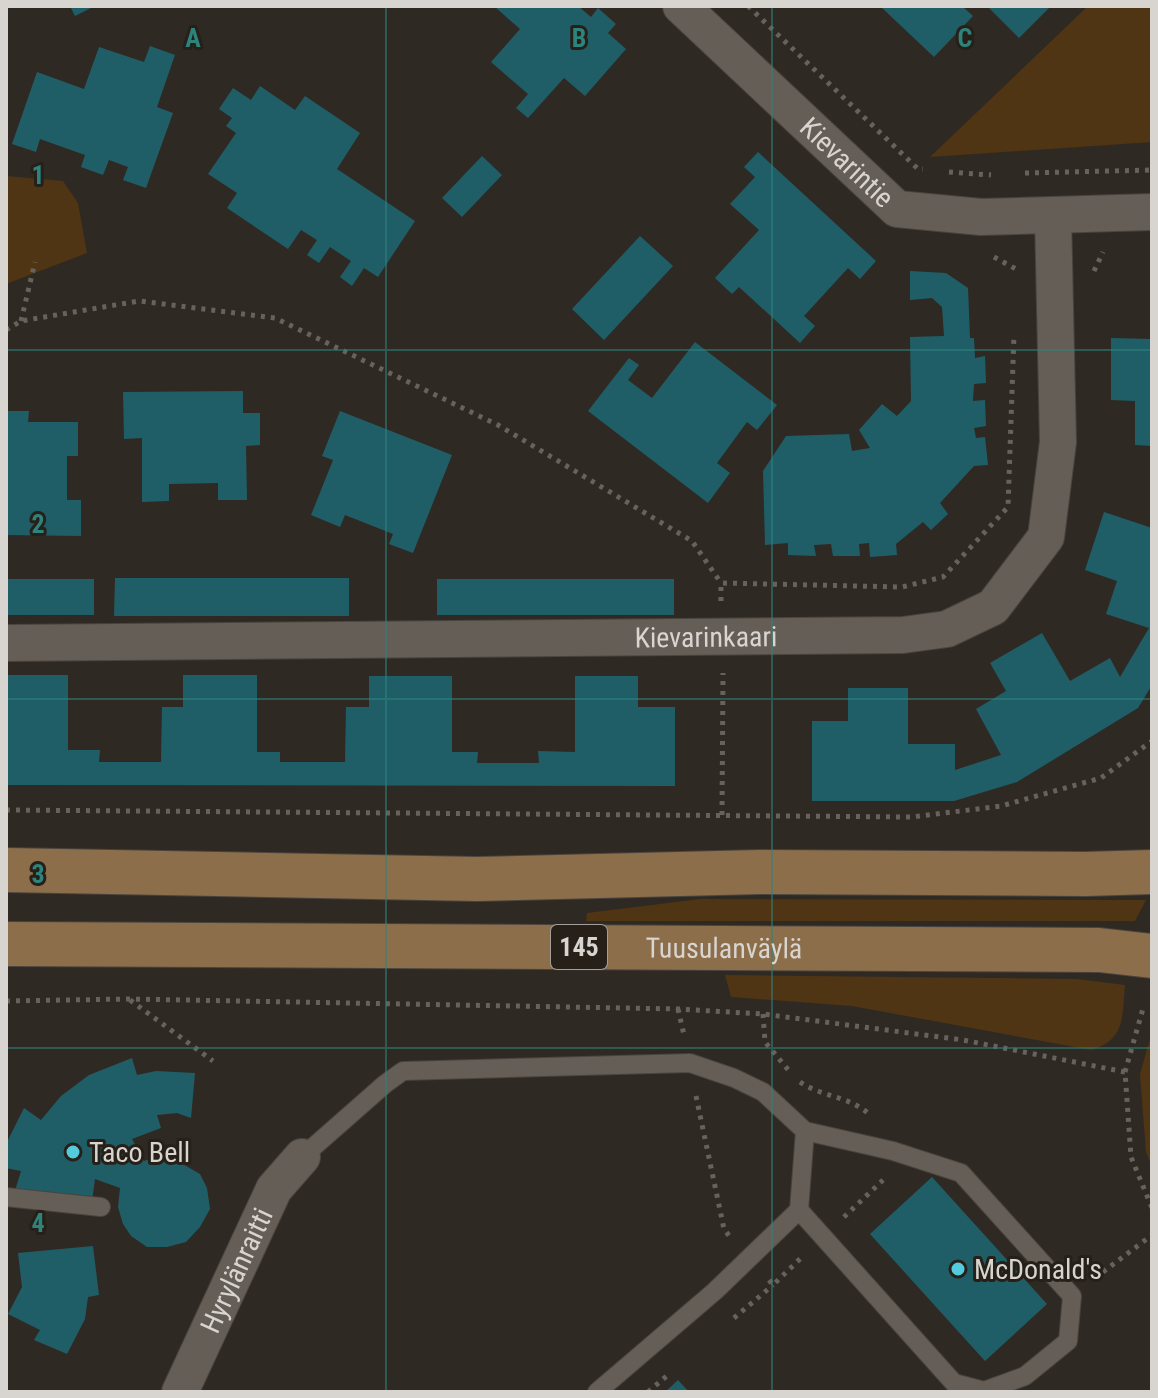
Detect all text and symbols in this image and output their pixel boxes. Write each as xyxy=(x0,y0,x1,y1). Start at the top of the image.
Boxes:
text: A xyxy=(185,23,201,53)
text: B xyxy=(572,23,586,53)
text: C xyxy=(958,23,973,53)
street label: Kievarintie xyxy=(793,110,901,214)
text: 1 xyxy=(31,160,45,190)
text: 2 xyxy=(31,509,45,539)
street label: Kievarinkaari xyxy=(634,620,778,654)
text: 3 xyxy=(31,859,45,889)
road number: 145 xyxy=(551,925,607,969)
street label: Tuusulanväylä xyxy=(646,931,802,965)
place label: Taco Bell xyxy=(89,1136,190,1169)
marker: Taco Bell xyxy=(64,1143,82,1161)
street label: Hyrylänraitti xyxy=(193,1203,279,1338)
text: 4 xyxy=(31,1208,45,1238)
place label: McDonald's xyxy=(974,1253,1102,1286)
marker: McDonald's xyxy=(949,1260,967,1278)

